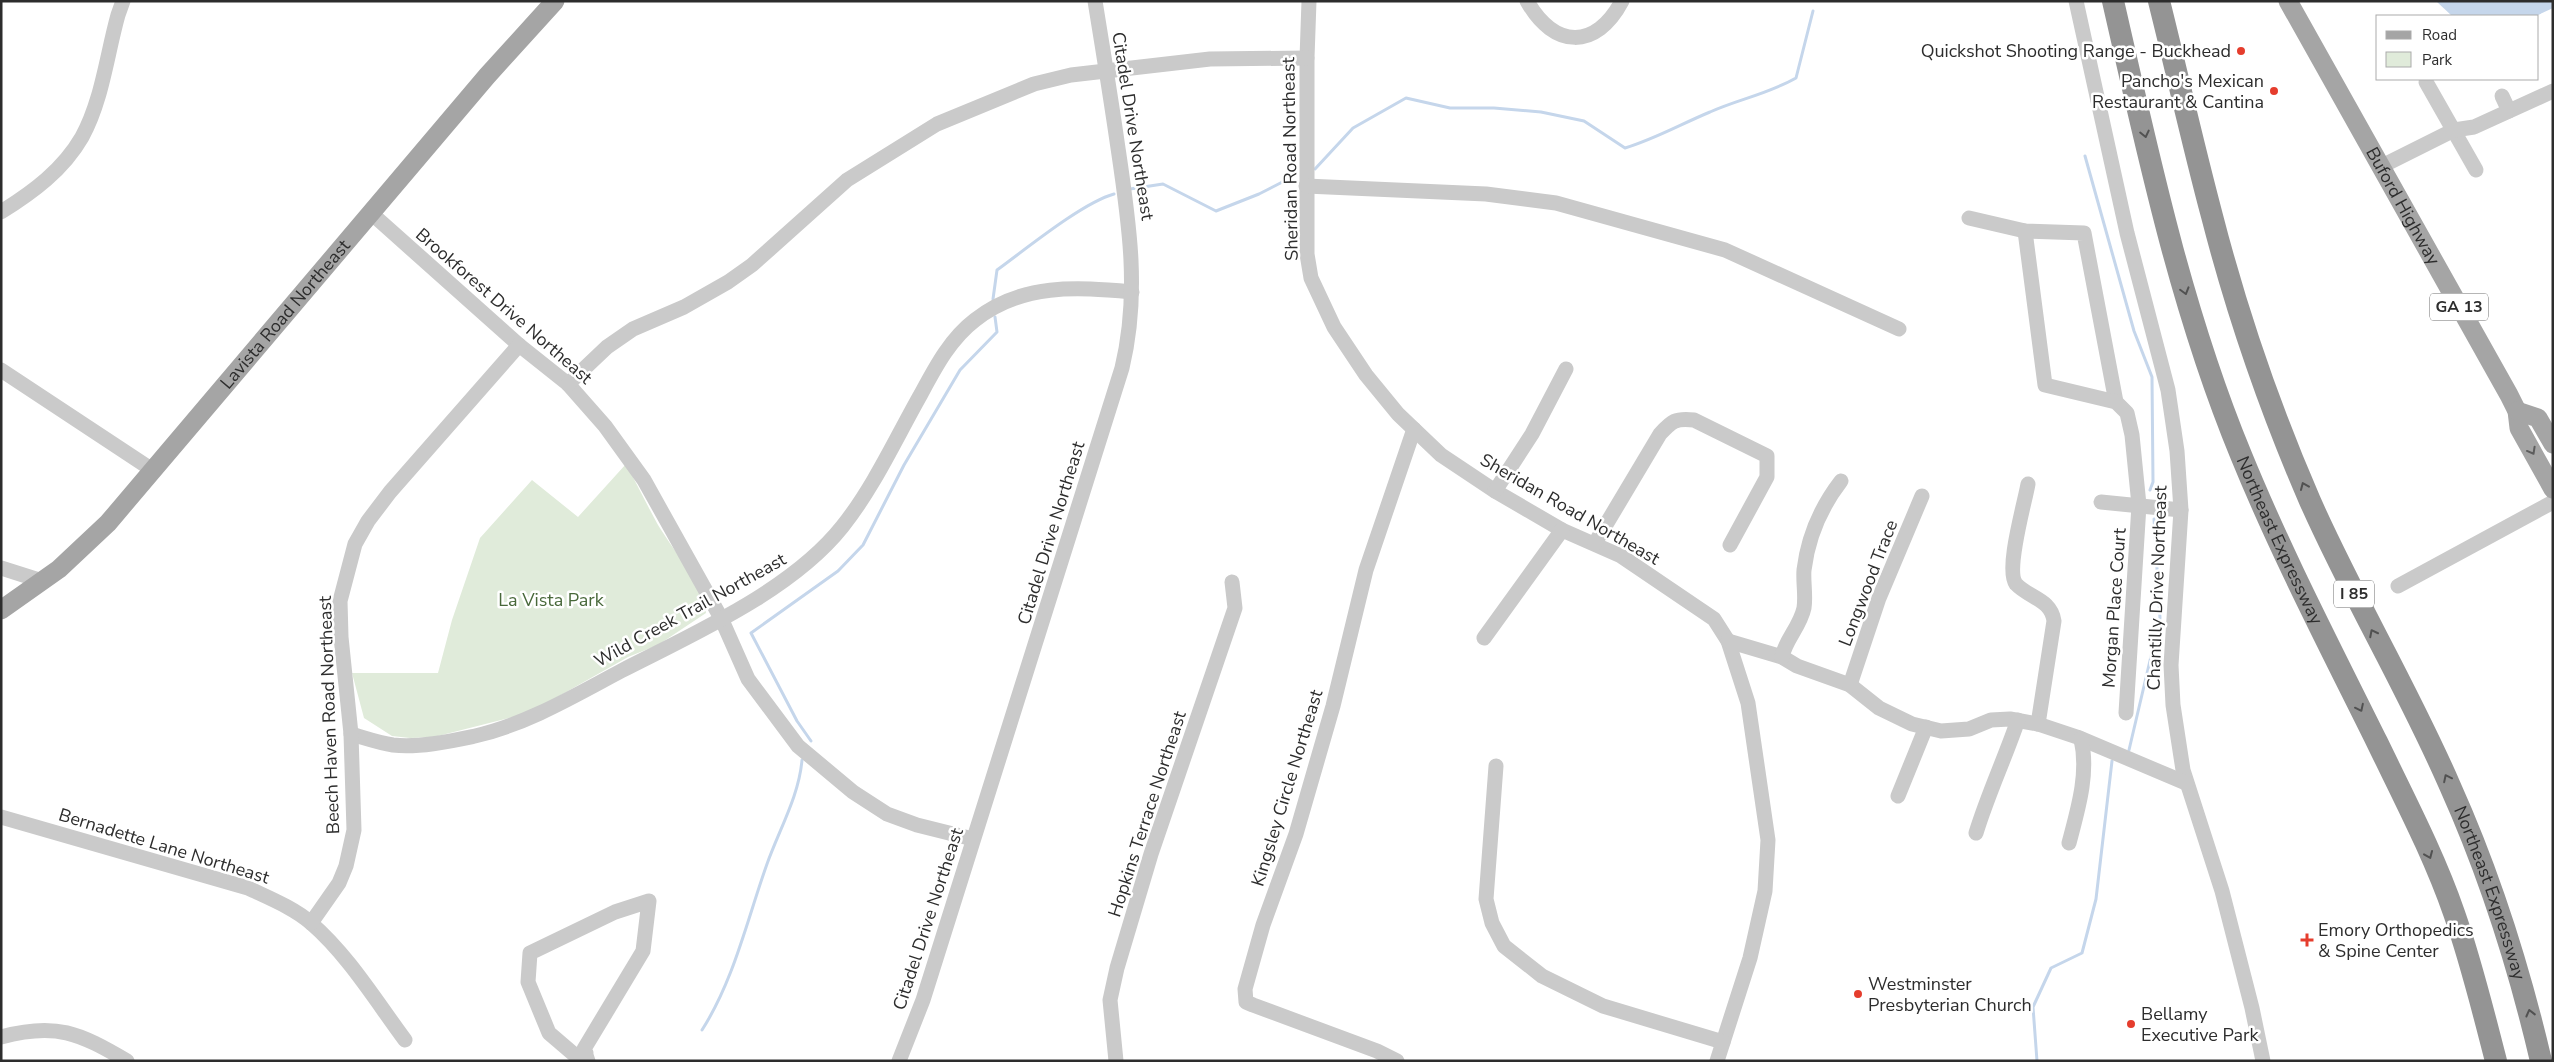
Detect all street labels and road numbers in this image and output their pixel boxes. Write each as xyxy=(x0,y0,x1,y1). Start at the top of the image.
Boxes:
street label: Citadel Drive Northeast xyxy=(1106,30,1160,223)
street label: Sheridan Road Northeast xyxy=(1276,56,1304,261)
street label: Buford Highway xyxy=(2360,143,2446,270)
street label: Brookforest Drive Northeast xyxy=(411,223,598,390)
street label: Lavista Road Northeast xyxy=(215,234,356,394)
road number: GA 13 xyxy=(2430,294,2488,320)
street label: Citadel Drive Northeast xyxy=(1012,438,1090,627)
street label: Sheridan Road Northeast xyxy=(1476,448,1665,571)
street label: Northeast Expressway xyxy=(2231,453,2329,629)
street label: Chantilly Drive Northeast xyxy=(2141,484,2173,691)
street label: Longwood Trace xyxy=(1833,516,1903,650)
street label: Morgan Place Court xyxy=(2096,527,2132,689)
street label: Wild Creek Trail Northeast xyxy=(590,547,791,673)
road number: I 85 xyxy=(2334,580,2374,608)
street label: Beech Haven Road Northeast xyxy=(313,595,345,835)
street label: Kingsley Circle Northeast xyxy=(1246,686,1329,889)
street label: Hopkins Terrace Northeast xyxy=(1102,707,1192,920)
street label: Northeast Expressway xyxy=(2448,802,2532,983)
street label: Bernadette Lane Northeast xyxy=(56,803,273,890)
street label: Citadel Drive Northeast xyxy=(887,824,969,1013)

